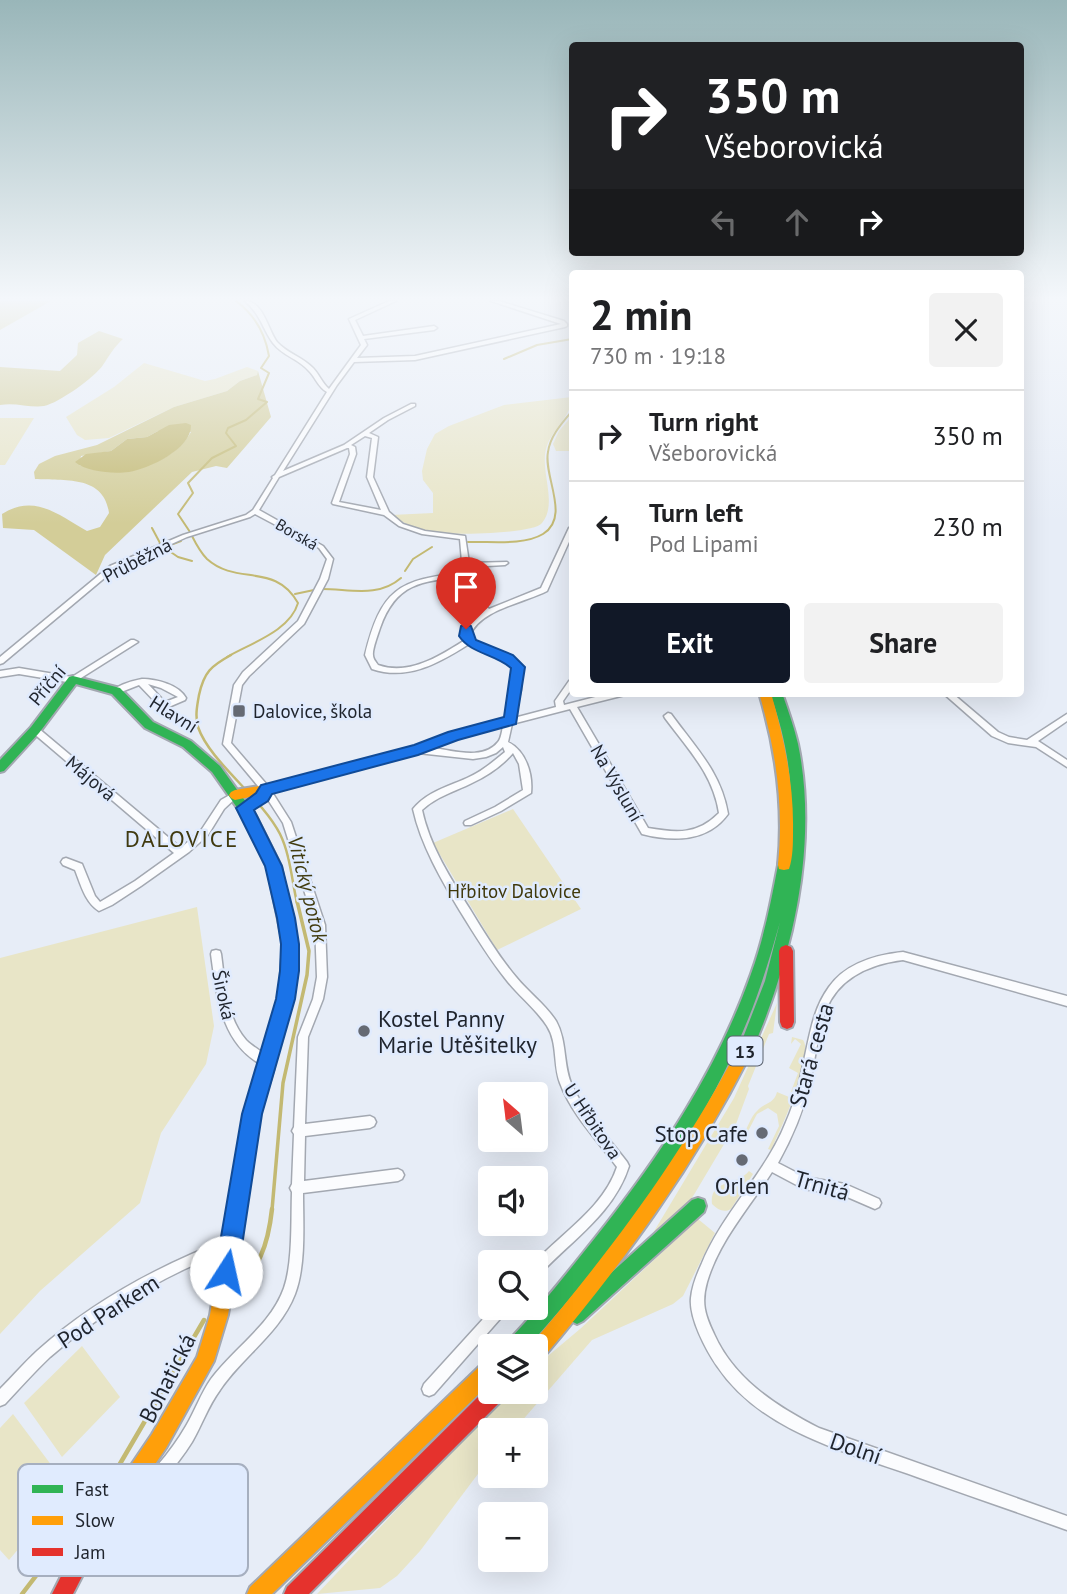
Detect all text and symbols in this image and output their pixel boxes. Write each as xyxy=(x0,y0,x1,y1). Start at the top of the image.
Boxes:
text: 350 m xyxy=(705,63,840,127)
icon: right xyxy=(590,70,681,161)
text: Všeborovická xyxy=(705,125,884,167)
icon: left xyxy=(705,203,743,241)
icon: ahead xyxy=(778,203,816,241)
icon: right xyxy=(851,203,889,241)
text: 2 min xyxy=(590,287,692,342)
button: close xyxy=(929,293,1003,367)
text: 730 m · 19:18 xyxy=(590,341,726,370)
text: Turn right xyxy=(649,405,758,438)
icon: right xyxy=(590,417,628,455)
text: 350 m xyxy=(932,419,1003,452)
text: Všeborovická xyxy=(649,438,777,467)
text: Turn left xyxy=(649,496,743,529)
icon: left xyxy=(590,508,628,546)
text: 230 m xyxy=(932,510,1003,543)
street label: Borská xyxy=(272,514,322,554)
text: Pod Lipami xyxy=(649,529,759,558)
street label: Průběžná xyxy=(98,532,176,588)
pin xyxy=(436,557,496,629)
icon: arrive xyxy=(447,568,485,606)
button: Exit xyxy=(590,603,790,683)
button: Share xyxy=(804,603,1003,683)
street label: Příční xyxy=(23,660,71,710)
street label: Hlavní xyxy=(145,690,203,738)
place label: Dalovice, škola xyxy=(253,699,372,723)
marker: Dalovice, škola xyxy=(231,703,247,719)
street label: Na Výsluní xyxy=(585,740,649,826)
street label: Májová xyxy=(61,750,121,806)
district label: DALOVICE xyxy=(125,824,239,853)
water label: Vitický potok xyxy=(282,833,335,947)
park label: Hřbitov Dalovice xyxy=(447,879,581,903)
street label: Široká xyxy=(207,968,241,1022)
street label: Stará cesta xyxy=(782,999,840,1111)
place label: Kostel Panny Marie Utěšitelky xyxy=(378,1004,537,1059)
marker: Kostel Panny Marie Utěšitelky xyxy=(356,1023,372,1039)
road number: 13 xyxy=(728,1036,762,1066)
street label: U Hřbitova xyxy=(559,1078,627,1164)
north arrow xyxy=(478,1082,548,1152)
map controls xyxy=(478,1082,548,1572)
place label: Stop Cafe xyxy=(654,1119,748,1148)
marker: Stop Cafe xyxy=(754,1125,770,1141)
marker: Orlen xyxy=(734,1152,750,1168)
street label: Trnitá xyxy=(791,1163,853,1207)
button: sound xyxy=(478,1166,548,1236)
place label: Orlen xyxy=(715,1171,769,1200)
position arrow xyxy=(189,1235,263,1309)
button: search xyxy=(478,1250,548,1320)
street label: Pod Parkem xyxy=(52,1267,164,1355)
street label: Bohatická xyxy=(132,1328,202,1428)
button: layers xyxy=(478,1334,548,1404)
button: + xyxy=(478,1418,548,1488)
street label: Dolní xyxy=(826,1426,886,1470)
legend xyxy=(18,1464,248,1576)
text: Fast xyxy=(75,1477,109,1501)
button: − xyxy=(478,1502,548,1572)
text: Slow xyxy=(75,1508,115,1532)
text: Jam xyxy=(74,1540,105,1564)

